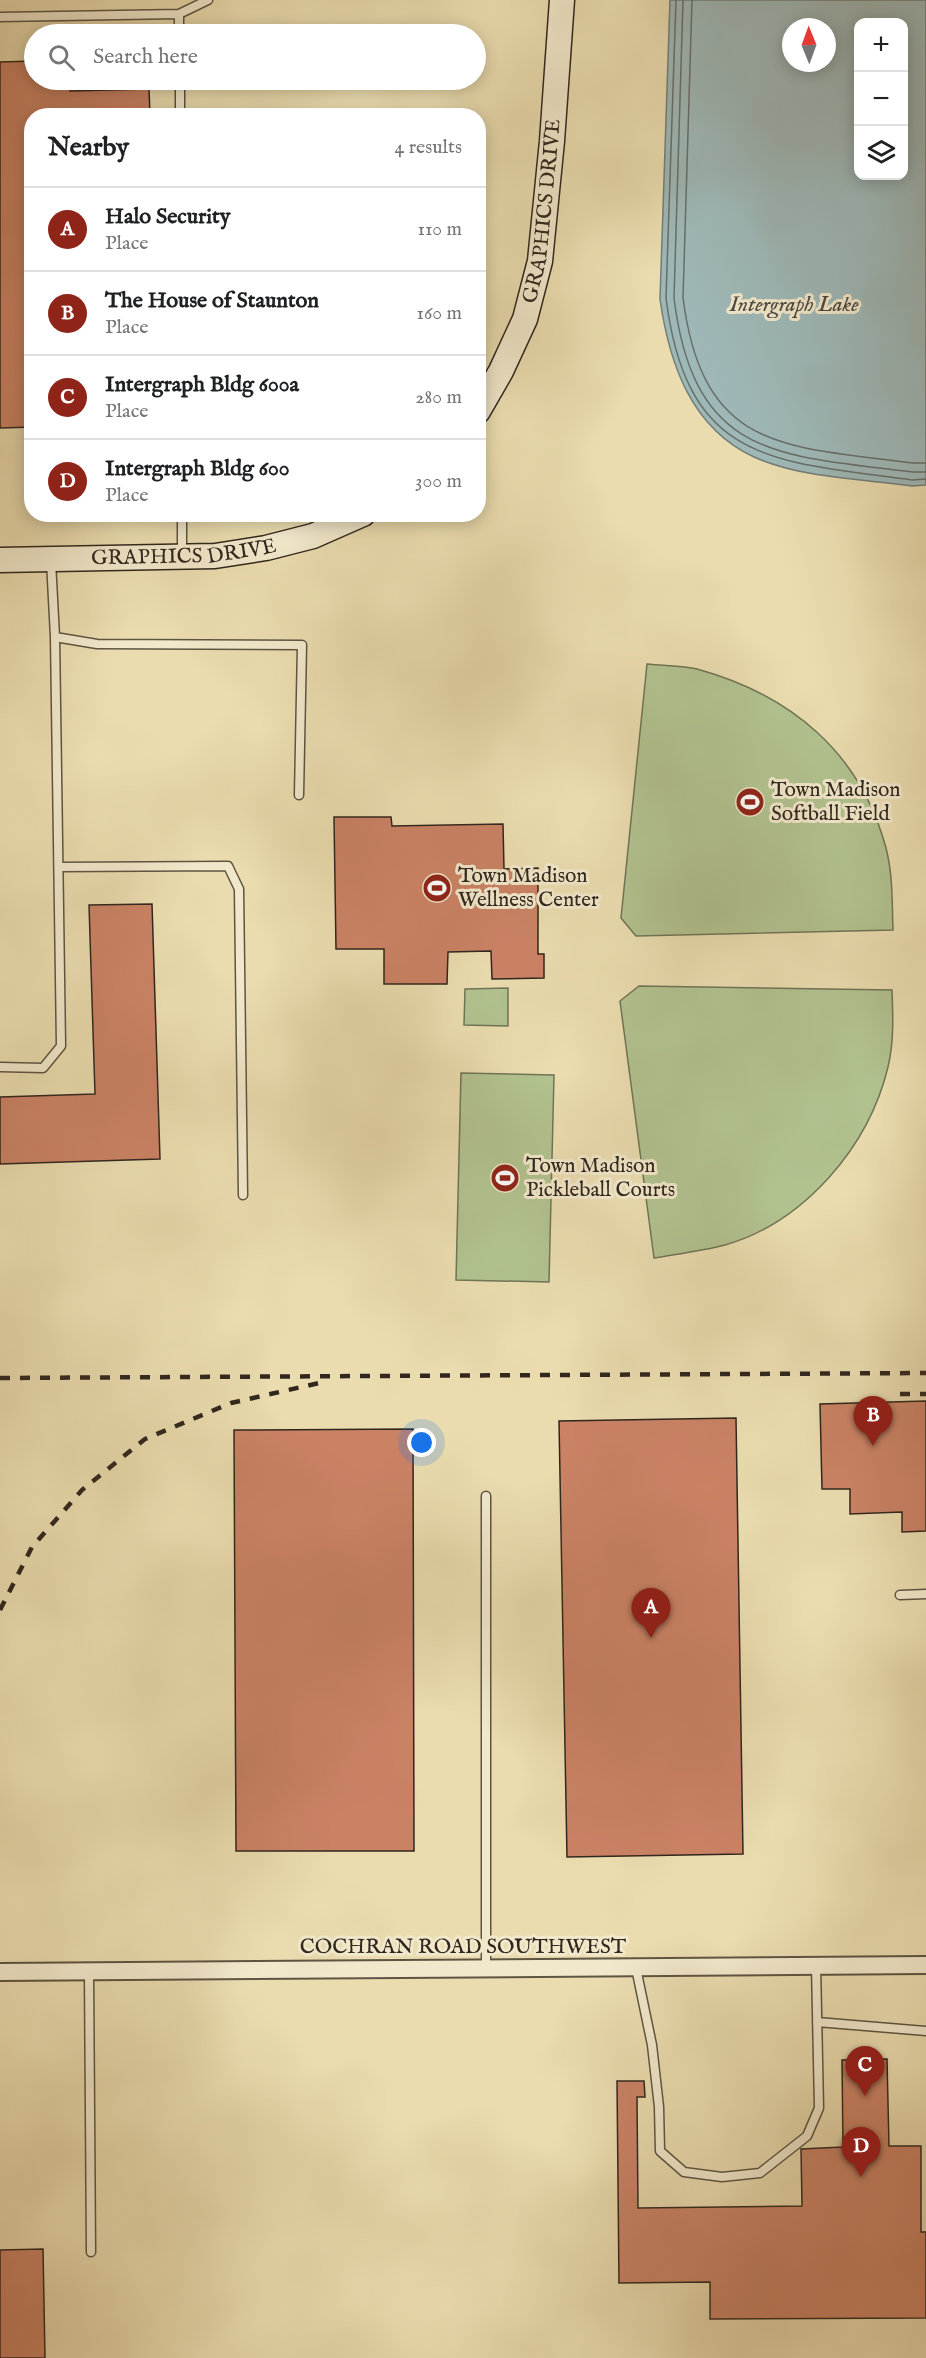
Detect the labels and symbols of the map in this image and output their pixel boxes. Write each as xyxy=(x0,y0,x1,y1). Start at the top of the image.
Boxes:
north arrow xyxy=(782,18,836,72)
street label: GRAPHICS DRIVE xyxy=(516,118,567,306)
water label: Intergraph Lake xyxy=(728,291,859,319)
street label: GRAPHICS DRIVE xyxy=(91,532,279,572)
place label: Town Madison Softball Field xyxy=(771,777,901,828)
sports icon: Town Madison Softball Field xyxy=(734,786,766,818)
place label: Town Madison Wellness Center xyxy=(458,863,599,914)
sports icon: Town Madison Wellness Center xyxy=(421,872,453,904)
place label: Town Madison Pickleball Courts xyxy=(526,1153,675,1204)
sports icon: Town Madison Pickleball Courts xyxy=(489,1162,521,1194)
pin: B xyxy=(854,1396,892,1446)
your location xyxy=(407,1428,436,1457)
pin: A xyxy=(632,1588,670,1638)
street label: COCHRAN ROAD SOUTHWEST xyxy=(300,1934,627,1961)
pin: C xyxy=(846,2046,884,2096)
pin: D xyxy=(842,2128,880,2177)

